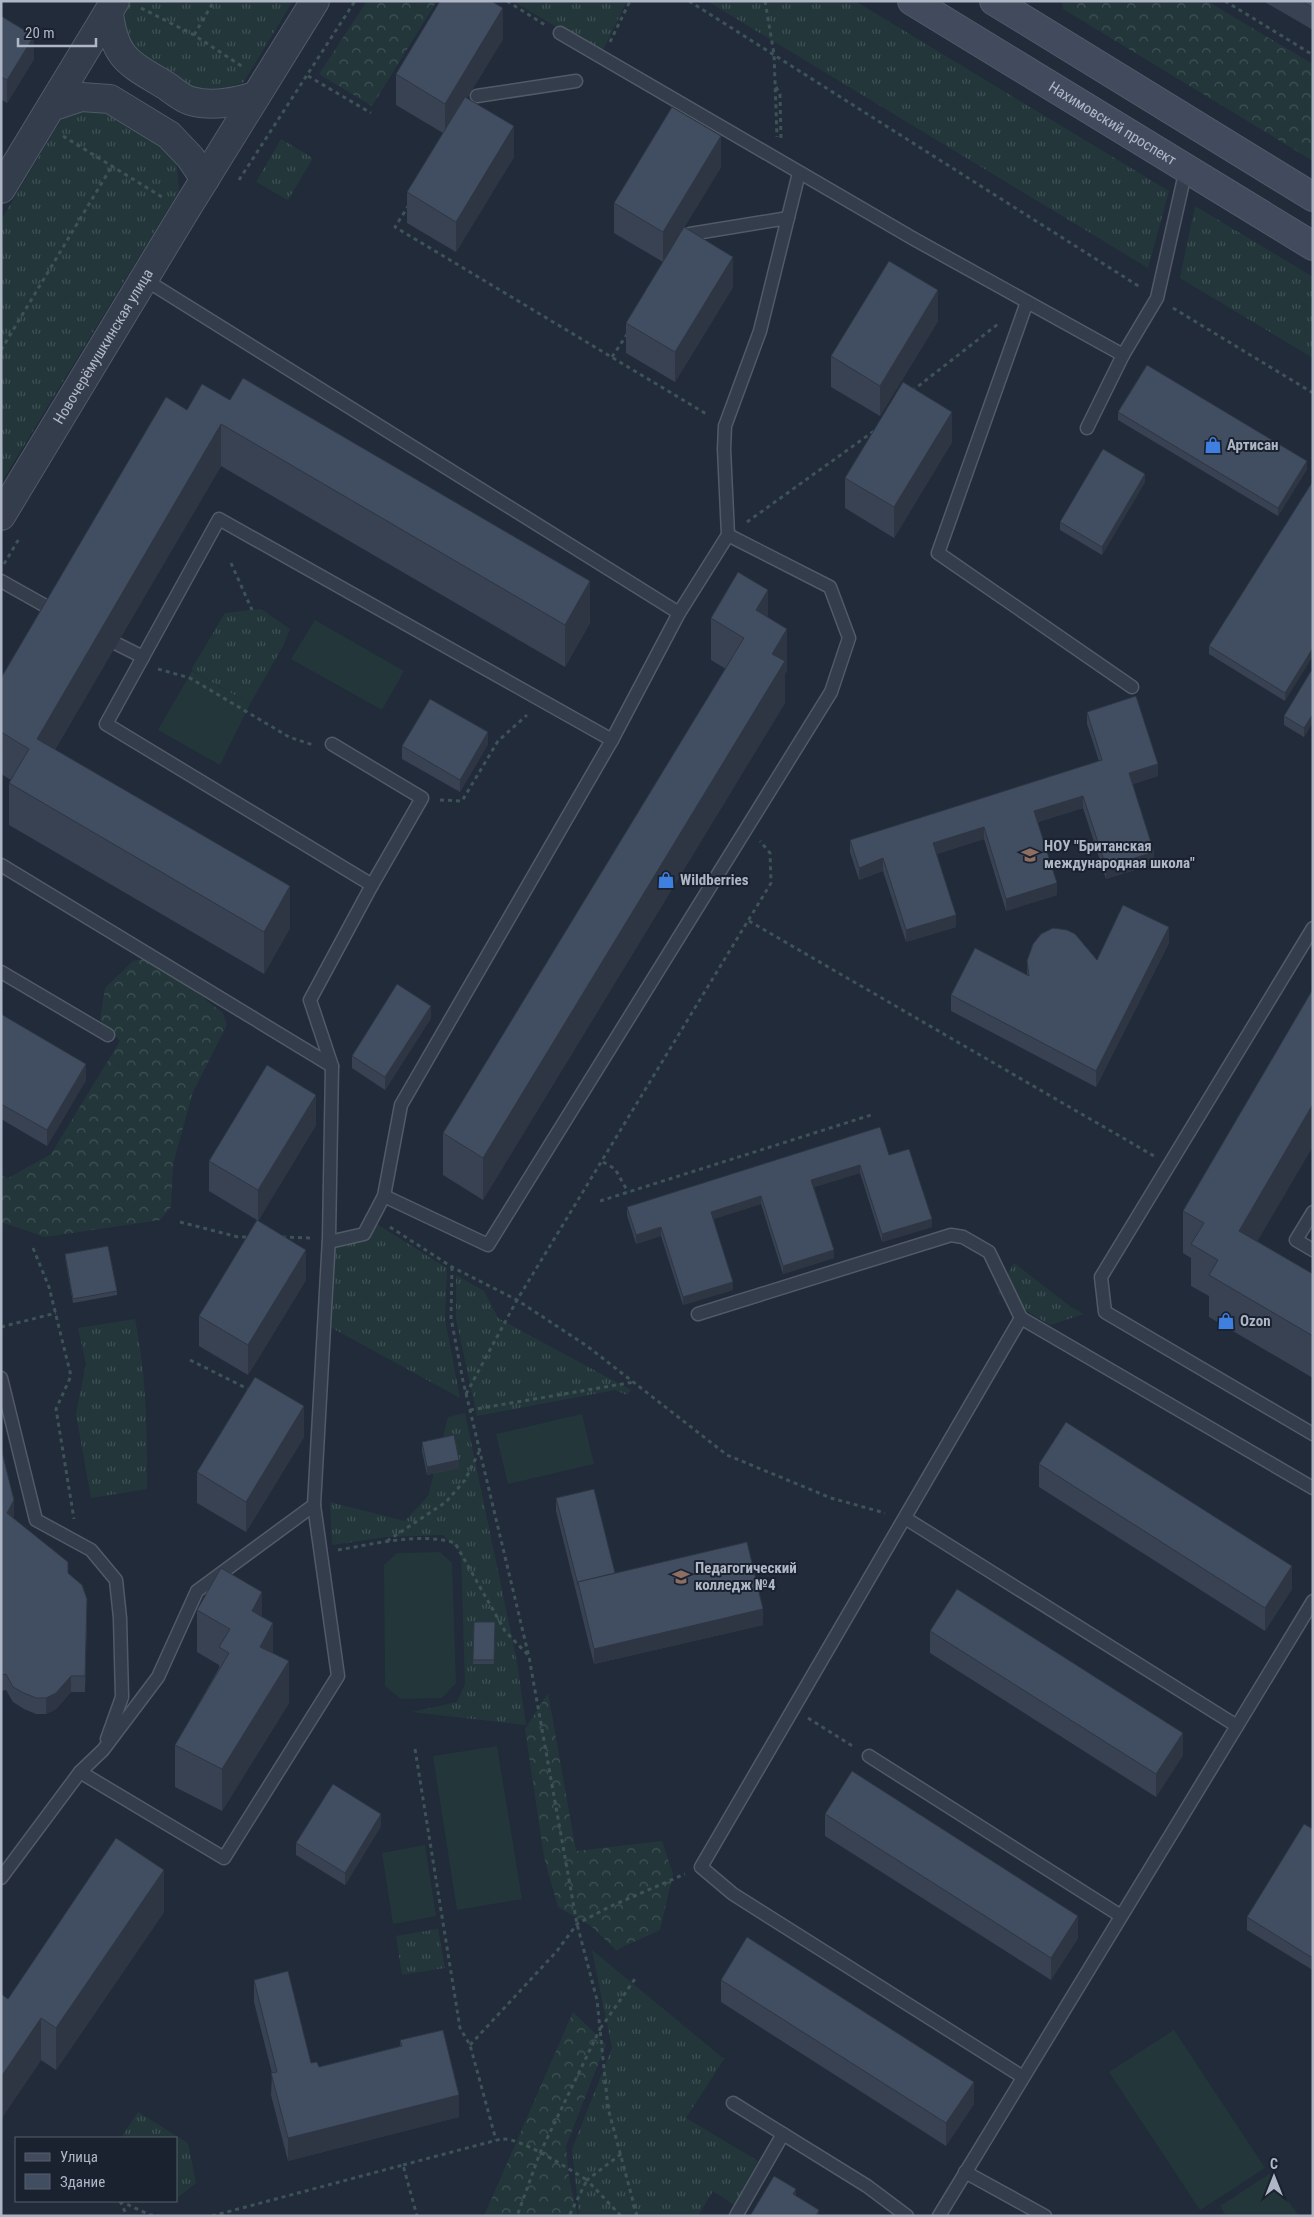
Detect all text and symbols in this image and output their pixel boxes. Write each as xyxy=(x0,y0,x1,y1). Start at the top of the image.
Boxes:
scale bar xyxy=(18,15,95,47)
text: 20 m xyxy=(25,24,55,42)
street label: Нахимовский проспект xyxy=(1045,78,1180,169)
street label: Новочерёмушкинская улица xyxy=(50,266,157,427)
shop icon: Артисан xyxy=(1203,435,1223,455)
place label: Артисан xyxy=(1227,436,1278,454)
place label: НОУ "Британская международная школа" xyxy=(1044,837,1195,872)
school or university icon: НОУ "Британская международная школа" xyxy=(1020,845,1040,865)
shop icon: Wildberries xyxy=(656,870,676,890)
place label: Wildberries xyxy=(680,871,749,889)
shop icon: Ozon xyxy=(1216,1311,1236,1331)
place label: Ozon xyxy=(1240,1312,1271,1330)
place label: Педагогический колледж №4 xyxy=(695,1559,797,1594)
school or university icon: Педагогический колледж №4 xyxy=(671,1567,691,1587)
legend xyxy=(15,2137,178,2202)
text: Улица xyxy=(60,2148,98,2166)
north arrow xyxy=(1249,2152,1299,2202)
text: С xyxy=(1270,2156,1278,2172)
text: Здание xyxy=(60,2173,105,2191)

